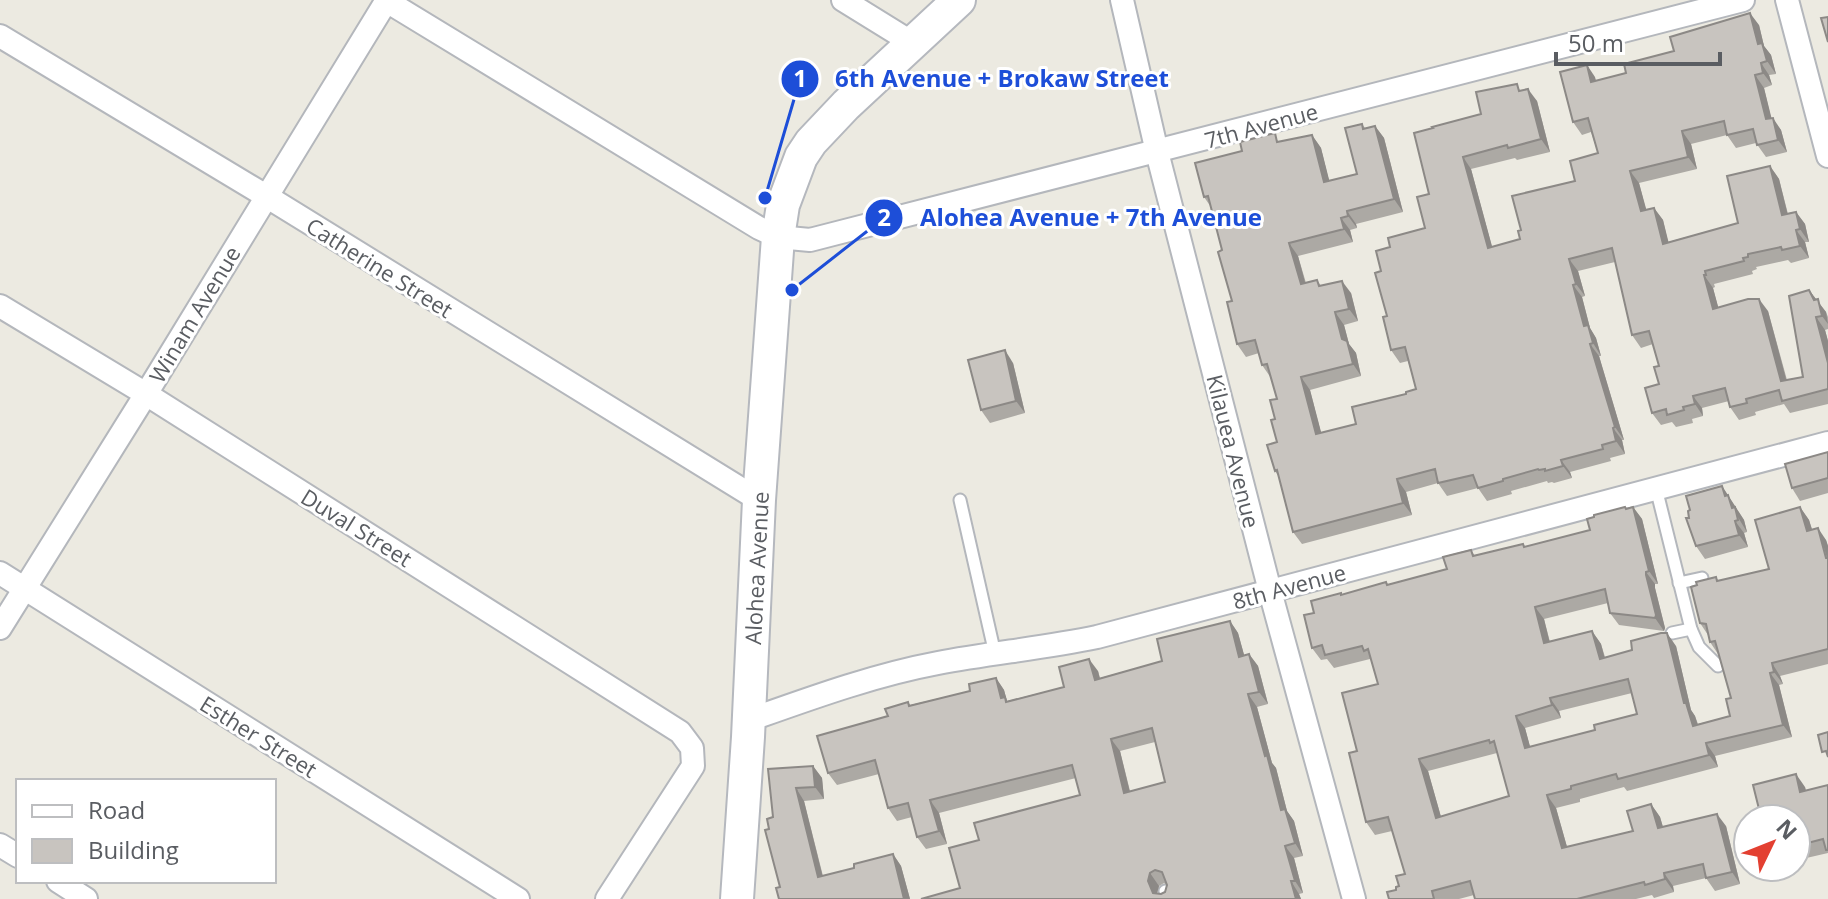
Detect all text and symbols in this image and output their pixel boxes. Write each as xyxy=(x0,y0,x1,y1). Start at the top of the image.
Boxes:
scale bar xyxy=(1556,16,1720,66)
text: 50 m xyxy=(1568,26,1624,59)
callout: 6th Avenue + Brokaw Street xyxy=(780,55,1185,103)
text: 1 xyxy=(793,61,807,94)
text: 6th Avenue + Brokaw Street xyxy=(835,61,1169,94)
street label: 7th Avenue xyxy=(1201,95,1321,155)
callout: Alohea Avenue + 7th Avenue xyxy=(864,194,1278,242)
text: 2 xyxy=(877,200,891,233)
text: Alohea Avenue + 7th Avenue xyxy=(920,200,1262,233)
street label: Catherine Street xyxy=(301,210,459,324)
street label: Winam Avenue xyxy=(141,240,247,388)
street label: Kilauea Avenue xyxy=(1200,371,1268,531)
street label: Duval Street xyxy=(296,481,418,573)
street label: Alohea Avenue xyxy=(737,491,775,645)
street label: 8th Avenue xyxy=(1229,556,1349,616)
street label: Esther Street xyxy=(195,688,323,784)
legend xyxy=(16,779,276,883)
text: Road xyxy=(88,793,145,826)
north arrow xyxy=(1732,803,1812,883)
text: N xyxy=(1770,812,1804,845)
text: Building xyxy=(88,833,179,866)

